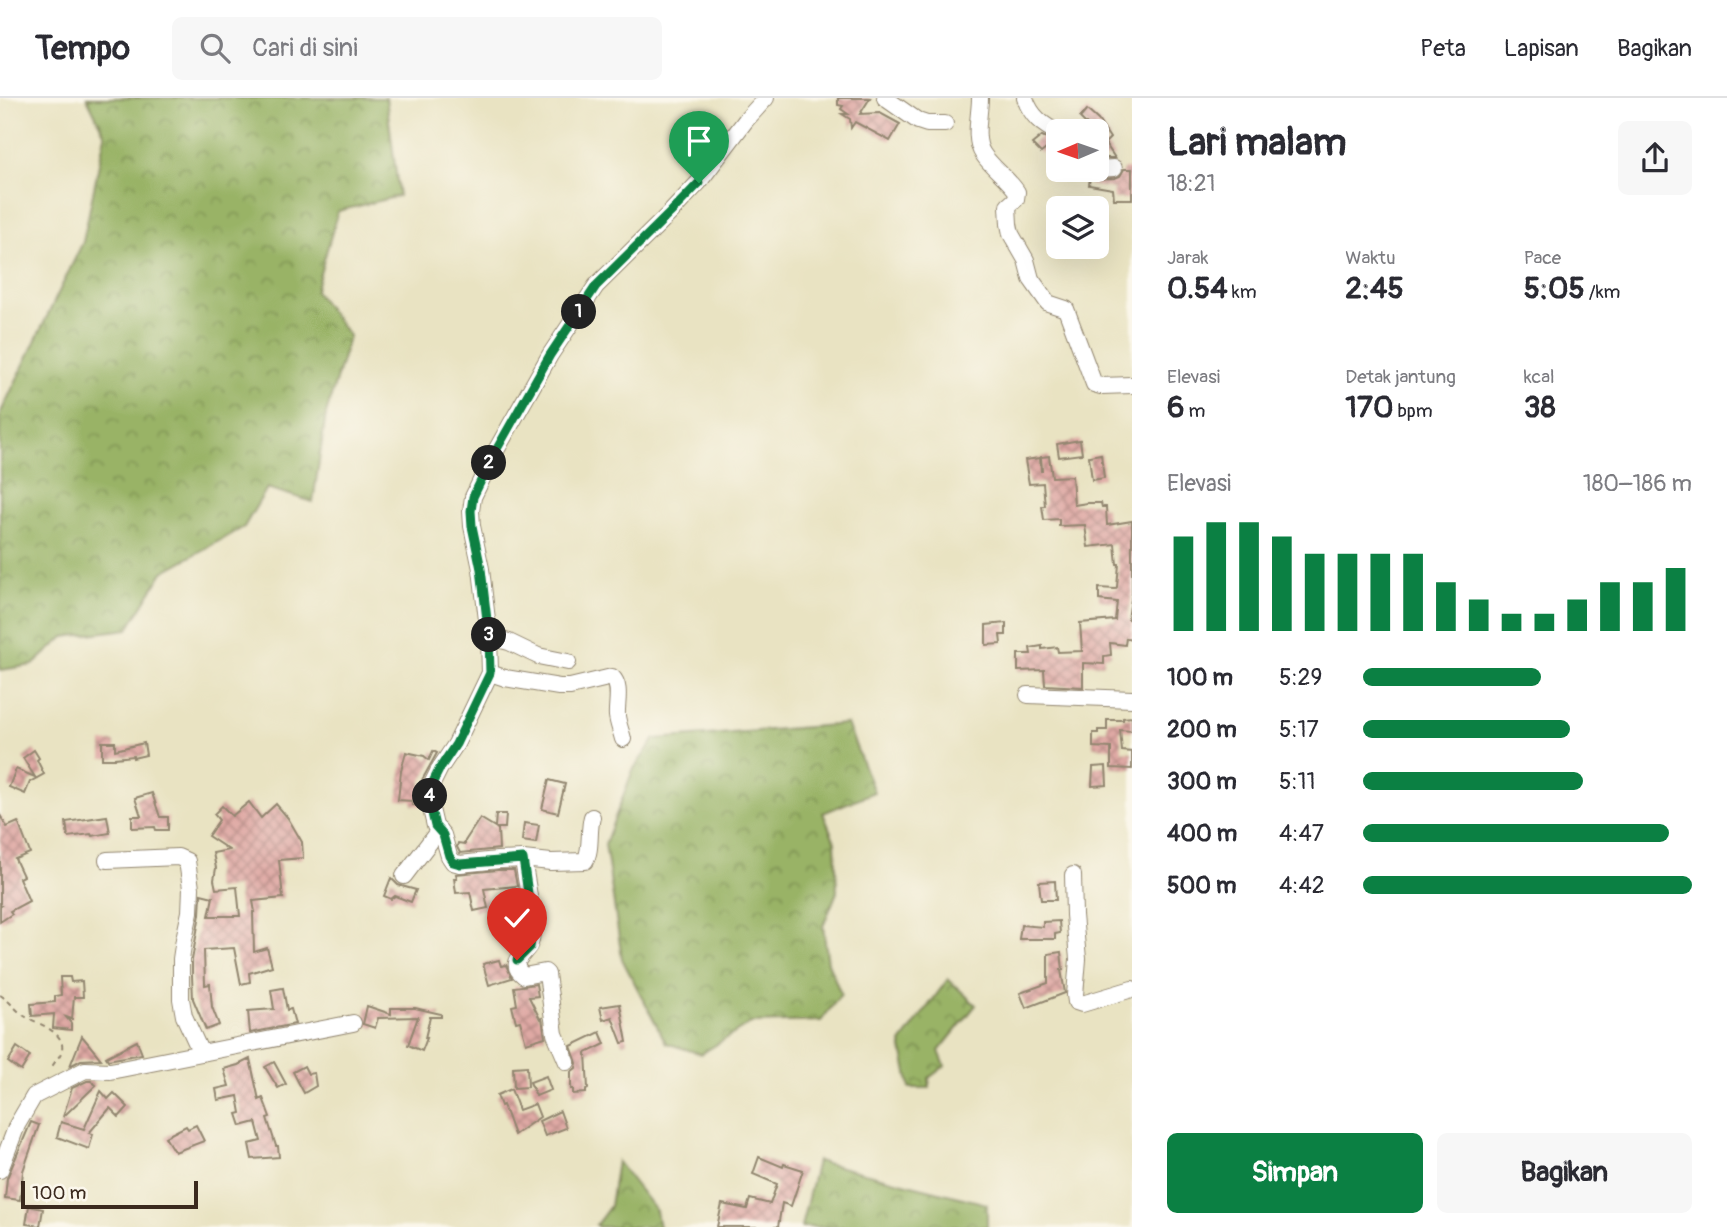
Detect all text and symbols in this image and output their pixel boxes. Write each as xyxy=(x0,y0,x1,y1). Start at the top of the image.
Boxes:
search box xyxy=(172,17,662,80)
text: Tempo xyxy=(35,28,130,69)
icon: search xyxy=(196,29,234,67)
text: Cari di sini xyxy=(252,32,358,64)
text: Peta xyxy=(1420,34,1466,63)
text: Lapisan xyxy=(1504,34,1579,63)
text: Bagikan xyxy=(1617,34,1692,63)
pin xyxy=(669,111,729,183)
north arrow xyxy=(1046,119,1110,182)
map controls xyxy=(1046,119,1109,259)
text: Lari malam xyxy=(1167,119,1347,167)
button: share xyxy=(1618,121,1692,195)
icon: arrive xyxy=(680,122,718,160)
text: 18:21 xyxy=(1167,169,1216,198)
button: layers xyxy=(1046,196,1109,259)
text: Jarak xyxy=(1167,246,1208,270)
text: Waktu xyxy=(1345,246,1396,270)
text: Pace xyxy=(1524,246,1561,270)
text: 0.54 xyxy=(1167,270,1228,307)
text: 2:45 xyxy=(1345,270,1404,307)
text: 5:05 xyxy=(1524,270,1585,307)
text: km xyxy=(1228,280,1257,304)
text: /km xyxy=(1585,280,1620,304)
pin: 1 xyxy=(562,294,596,330)
text: 1 xyxy=(575,299,582,323)
text: Elevasi xyxy=(1167,365,1220,389)
text: Detak jantung xyxy=(1345,365,1456,389)
text: kcal xyxy=(1524,365,1555,389)
text: 6 xyxy=(1167,389,1184,426)
text: 170 xyxy=(1345,389,1393,426)
text: 38 xyxy=(1524,389,1556,426)
text: m xyxy=(1184,399,1205,423)
text: bpm xyxy=(1393,399,1433,423)
pin: 2 xyxy=(472,446,506,480)
text: 2 xyxy=(483,450,494,474)
text: Elevasi xyxy=(1167,469,1231,498)
text: 180–186 m xyxy=(1583,469,1692,498)
pin: 3 xyxy=(472,618,506,652)
text: 3 xyxy=(483,622,494,646)
text: 100 m xyxy=(1167,663,1233,692)
text: 5:29 xyxy=(1279,663,1322,692)
text: 200 m xyxy=(1167,715,1237,744)
text: 5:17 xyxy=(1279,715,1319,744)
text: 300 m xyxy=(1167,767,1237,796)
text: 5:11 xyxy=(1279,767,1316,796)
pin: 4 xyxy=(412,778,448,814)
text: 4 xyxy=(424,783,435,807)
text: 400 m xyxy=(1167,819,1237,848)
text: 4:47 xyxy=(1279,819,1324,848)
text: 500 m xyxy=(1167,871,1236,900)
text: 4:42 xyxy=(1279,871,1325,900)
pin xyxy=(487,888,547,960)
icon: check xyxy=(498,899,536,937)
button: Simpan xyxy=(1167,1133,1423,1213)
button: Bagikan xyxy=(1437,1133,1692,1213)
scale bar xyxy=(21,1178,198,1210)
text: 100 m xyxy=(32,1181,86,1205)

